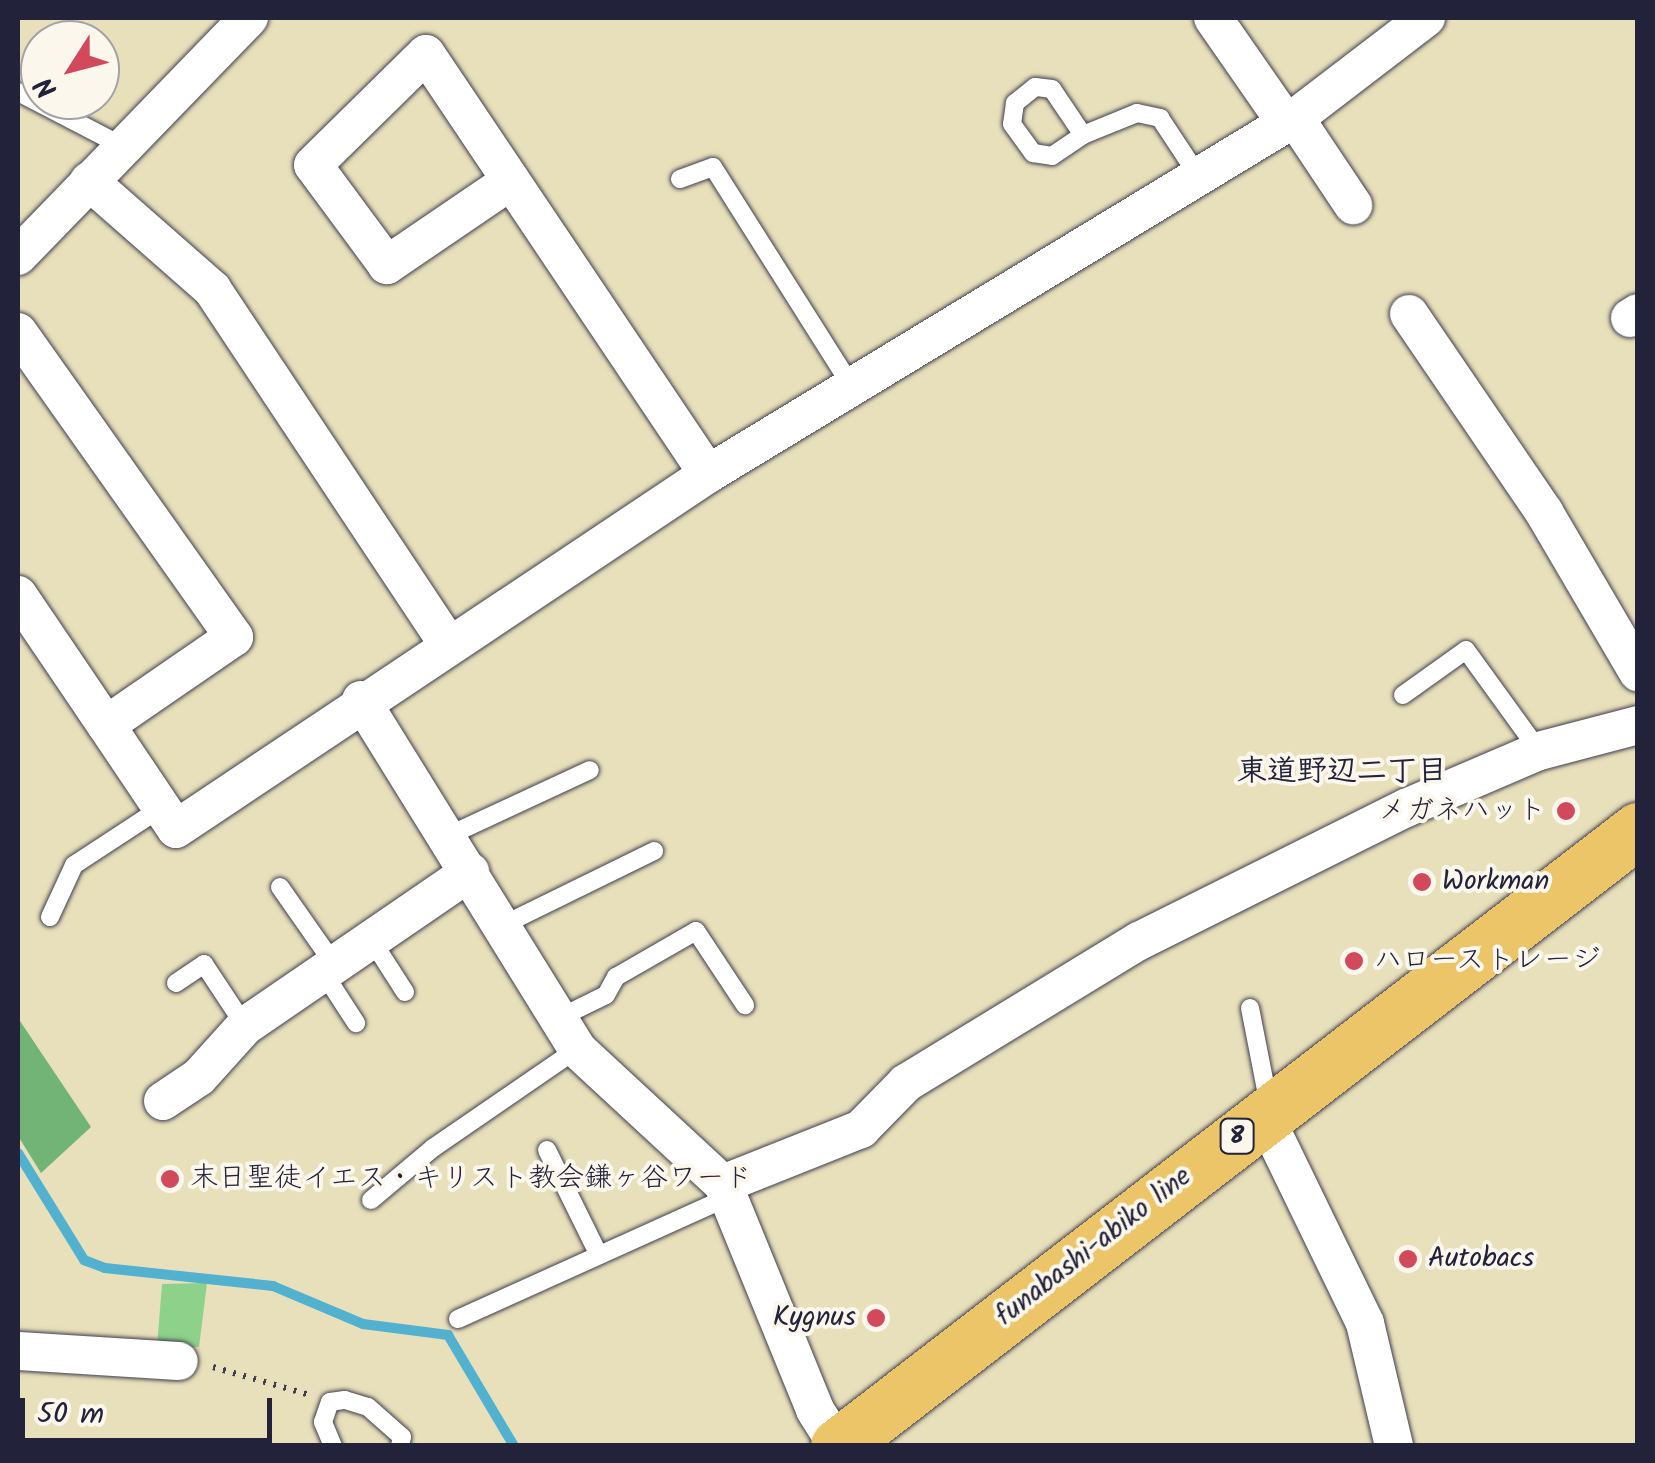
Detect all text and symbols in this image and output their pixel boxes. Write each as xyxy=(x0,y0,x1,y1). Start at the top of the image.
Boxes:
north arrow xyxy=(20,20,120,120)
text: N xyxy=(24,66,70,107)
district label: 東道野辺二丁目 xyxy=(1237,754,1447,790)
place label: メガネハット xyxy=(1378,794,1546,828)
marker: メガネハット xyxy=(1555,800,1577,822)
place label: Workman xyxy=(1442,865,1549,899)
marker: Workman xyxy=(1411,871,1433,893)
place label: ハローストレージ xyxy=(1374,944,1599,978)
marker: ハローストレージ xyxy=(1343,950,1365,972)
road number: 8 xyxy=(1220,1116,1254,1156)
street label: funabashi-abiko line xyxy=(990,1160,1198,1334)
place label: 末日聖徒イエス・キリスト教会鎌ヶ谷ワード xyxy=(190,1162,750,1196)
marker: 末日聖徒イエス・キリスト教会鎌ヶ谷ワード xyxy=(159,1168,181,1190)
place label: Autobacs xyxy=(1428,1242,1534,1276)
marker: Autobacs xyxy=(1397,1248,1419,1270)
place label: Kygnus xyxy=(773,1301,856,1335)
marker: Kygnus xyxy=(865,1307,887,1329)
scale bar xyxy=(25,1378,278,1440)
text: 50 m xyxy=(37,1391,104,1439)

